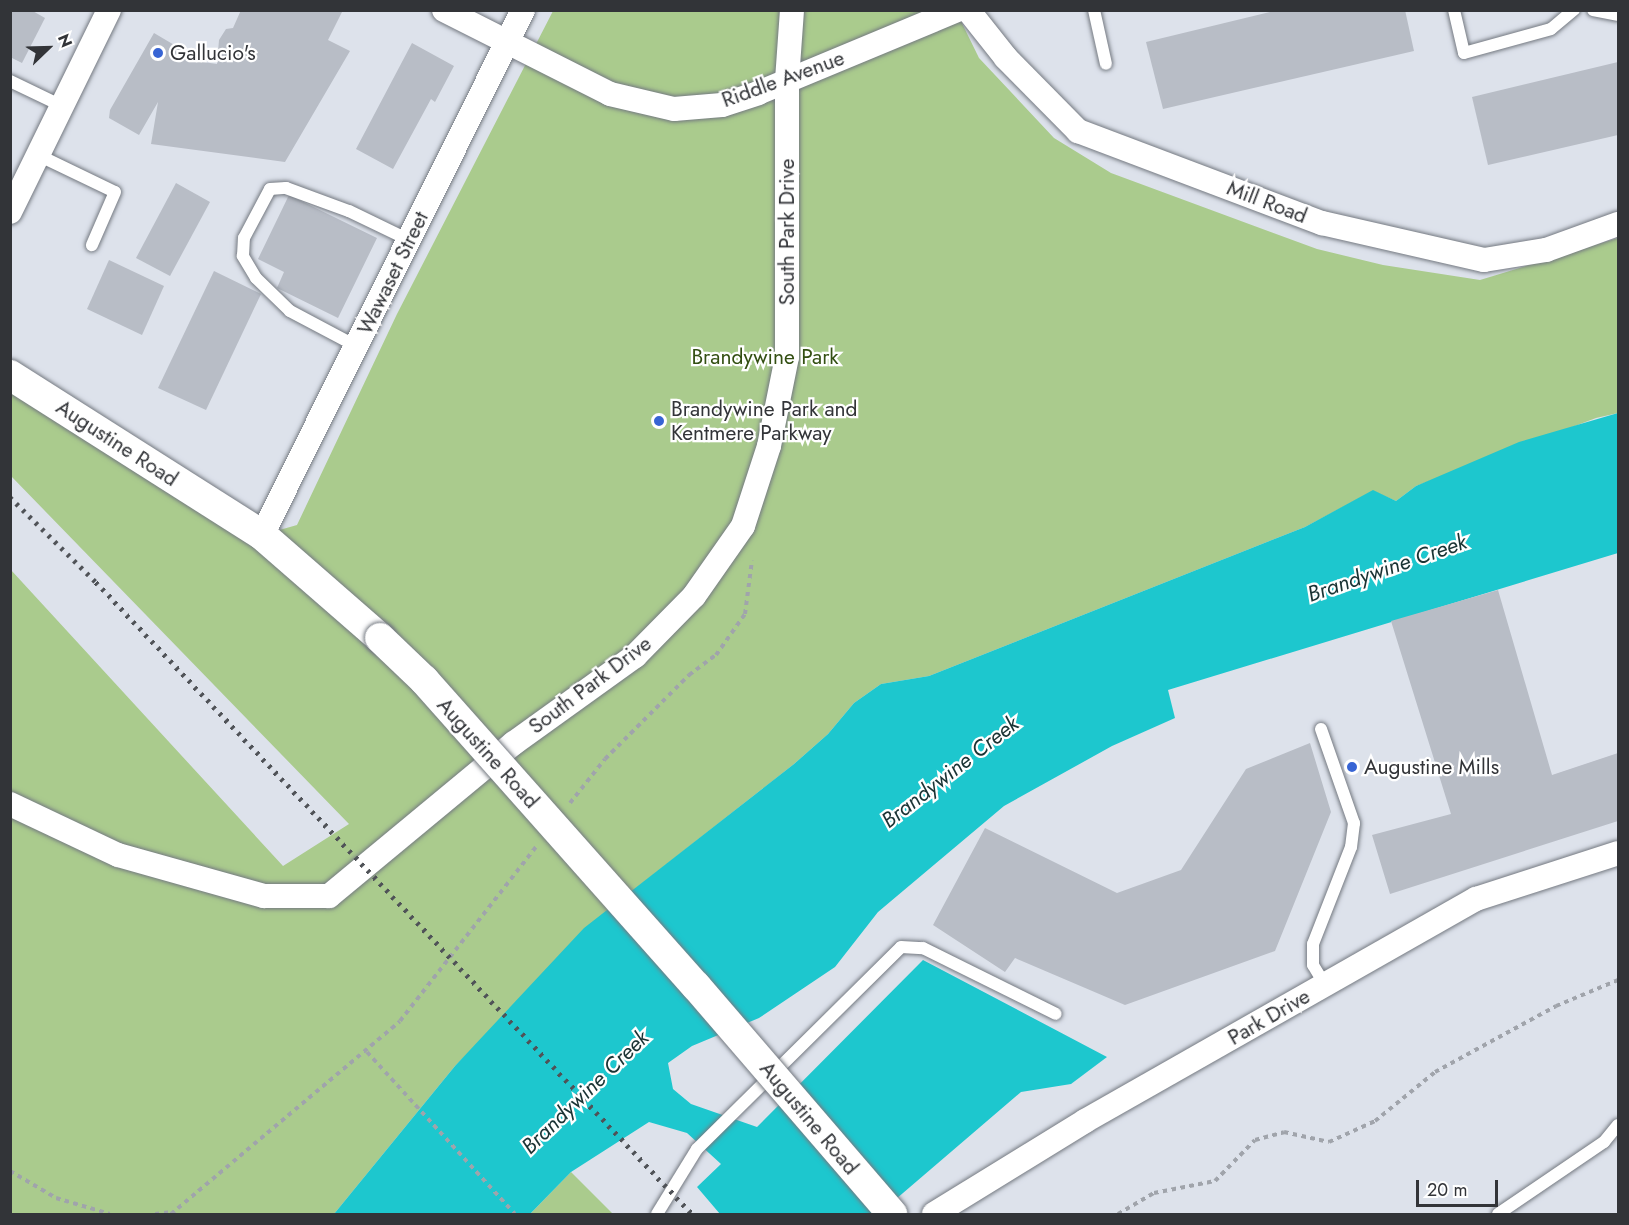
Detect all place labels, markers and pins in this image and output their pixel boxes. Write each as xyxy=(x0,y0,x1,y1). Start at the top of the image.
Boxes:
place label: Gallucio's xyxy=(170,40,256,66)
marker: Gallucio's xyxy=(151,46,165,60)
place label: Brandywine Park and Kentmere Parkway xyxy=(671,396,858,446)
marker: Brandywine Park and Kentmere Parkway xyxy=(652,414,666,428)
place label: Augustine Mills xyxy=(1364,754,1499,780)
marker: Augustine Mills xyxy=(1345,760,1359,774)

